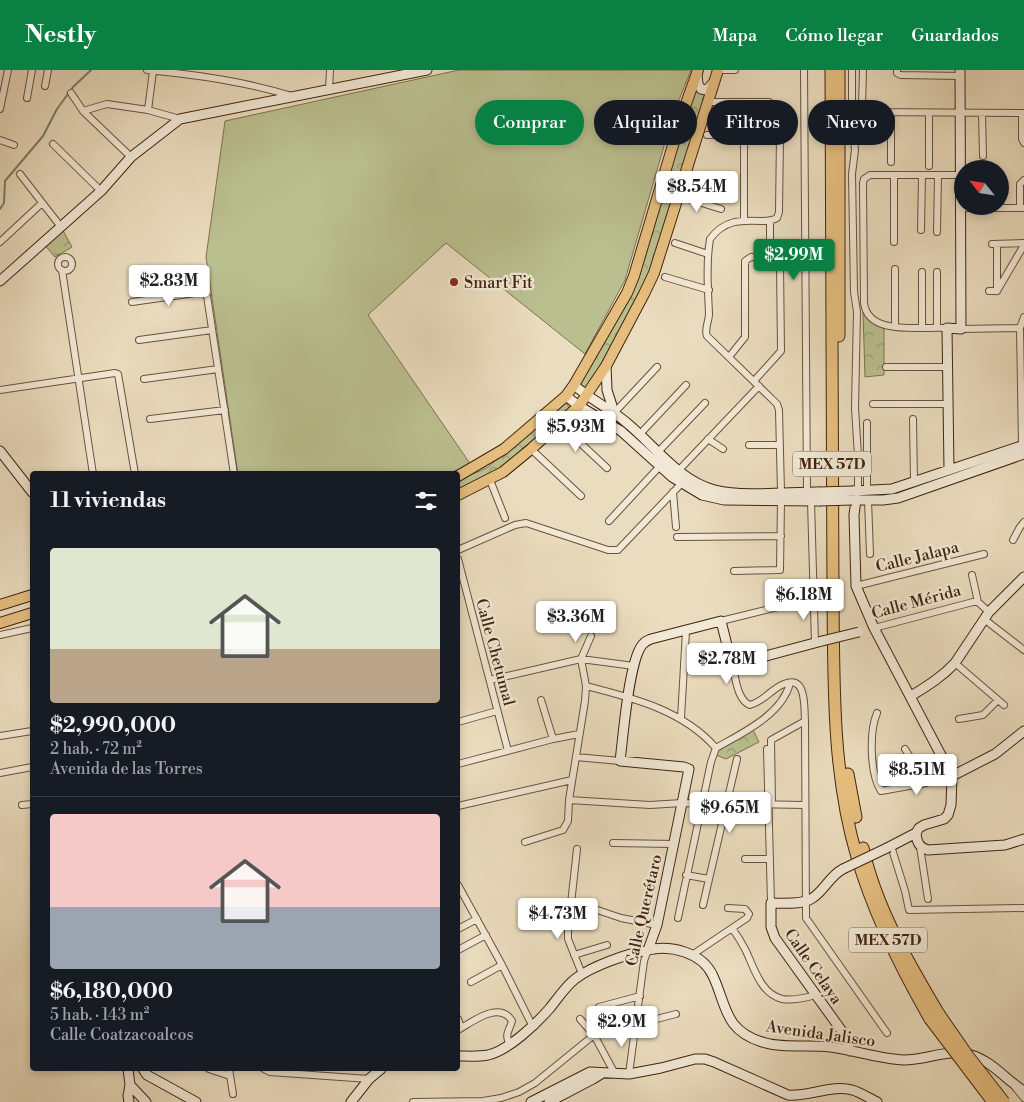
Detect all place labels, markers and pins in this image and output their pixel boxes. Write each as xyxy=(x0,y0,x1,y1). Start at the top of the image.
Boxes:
pin: $8.54M xyxy=(656,170,738,213)
pin: $2.99M xyxy=(753,238,835,281)
pin: $2.83M xyxy=(128,264,210,307)
place label: Smart Fit xyxy=(464,273,533,293)
marker: Smart Fit xyxy=(448,276,460,288)
pin: $5.93M xyxy=(535,410,617,453)
pin: $6.18M xyxy=(763,578,845,621)
pin: $3.36M xyxy=(535,600,617,643)
pin: $2.78M xyxy=(686,642,768,685)
pin: $8.51M xyxy=(876,754,958,796)
pin: $9.65M xyxy=(689,792,771,834)
pin: $4.73M xyxy=(517,898,599,940)
pin: $2.9M xyxy=(587,1006,657,1048)

